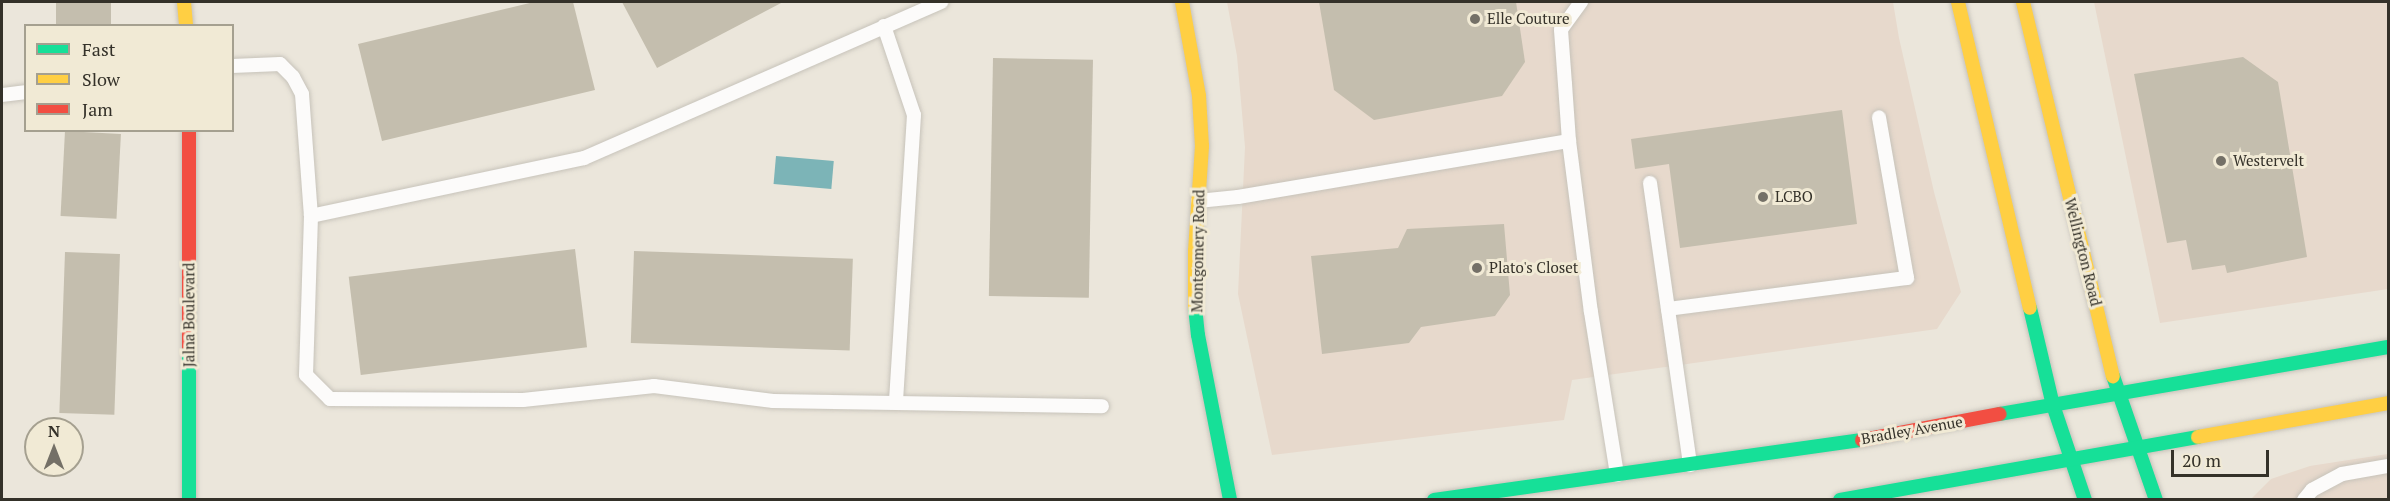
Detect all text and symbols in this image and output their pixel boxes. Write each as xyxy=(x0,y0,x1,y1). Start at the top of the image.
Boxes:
place label: Elle Couture xyxy=(1487,10,1570,28)
marker: Elle Couture xyxy=(1468,12,1482,26)
legend xyxy=(24,24,234,132)
text: Fast xyxy=(82,37,115,61)
text: Slow xyxy=(82,67,120,91)
text: Jam xyxy=(82,97,113,121)
place label: Westervelt xyxy=(2233,152,2304,170)
marker: Westervelt xyxy=(2214,154,2228,168)
place label: LCBO xyxy=(1775,188,1813,206)
street label: Montgomery Road xyxy=(1188,189,1208,313)
marker: LCBO xyxy=(1756,190,1770,204)
street label: Wellington Road xyxy=(2061,196,2105,308)
place label: Plato's Closet xyxy=(1489,259,1578,277)
marker: Plato's Closet xyxy=(1470,261,1484,275)
street label: Jalna Boulevard xyxy=(180,263,198,367)
street label: Bradley Avenue xyxy=(1860,412,1964,448)
north arrow xyxy=(24,417,84,477)
text: N xyxy=(48,420,60,442)
scale bar xyxy=(2174,438,2272,476)
text: 20 m xyxy=(2182,448,2221,472)

